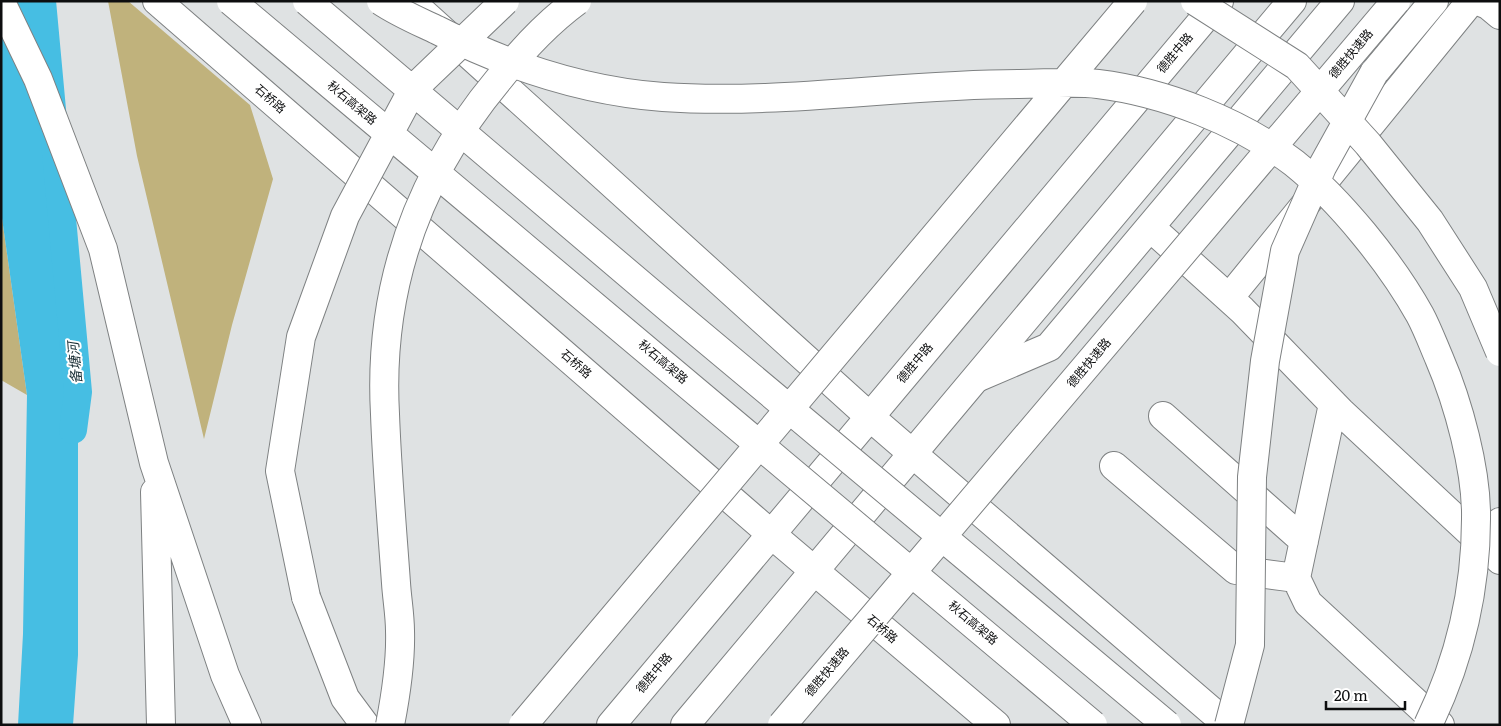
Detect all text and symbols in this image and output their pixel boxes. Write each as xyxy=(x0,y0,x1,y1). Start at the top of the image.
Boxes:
street label: 德胜快速路 xyxy=(1324,25,1376,82)
street label: 德胜中路 xyxy=(1152,28,1197,77)
street label: 秋石高架路 xyxy=(324,76,381,128)
street label: 石桥路 xyxy=(251,80,290,117)
street label: 德胜快速路 xyxy=(1062,334,1114,391)
street label: 秋石高架路 xyxy=(635,335,692,387)
water label: 备塘河 xyxy=(62,338,86,385)
street label: 德胜中路 xyxy=(892,338,937,387)
street label: 石桥路 xyxy=(557,345,596,382)
street label: 秋石高架路 xyxy=(945,596,1002,648)
street label: 石桥路 xyxy=(863,610,902,647)
street label: 德胜快速路 xyxy=(800,643,852,700)
street label: 德胜中路 xyxy=(631,648,676,697)
scale bar xyxy=(1326,678,1405,710)
text: 20 m xyxy=(1334,683,1368,706)

